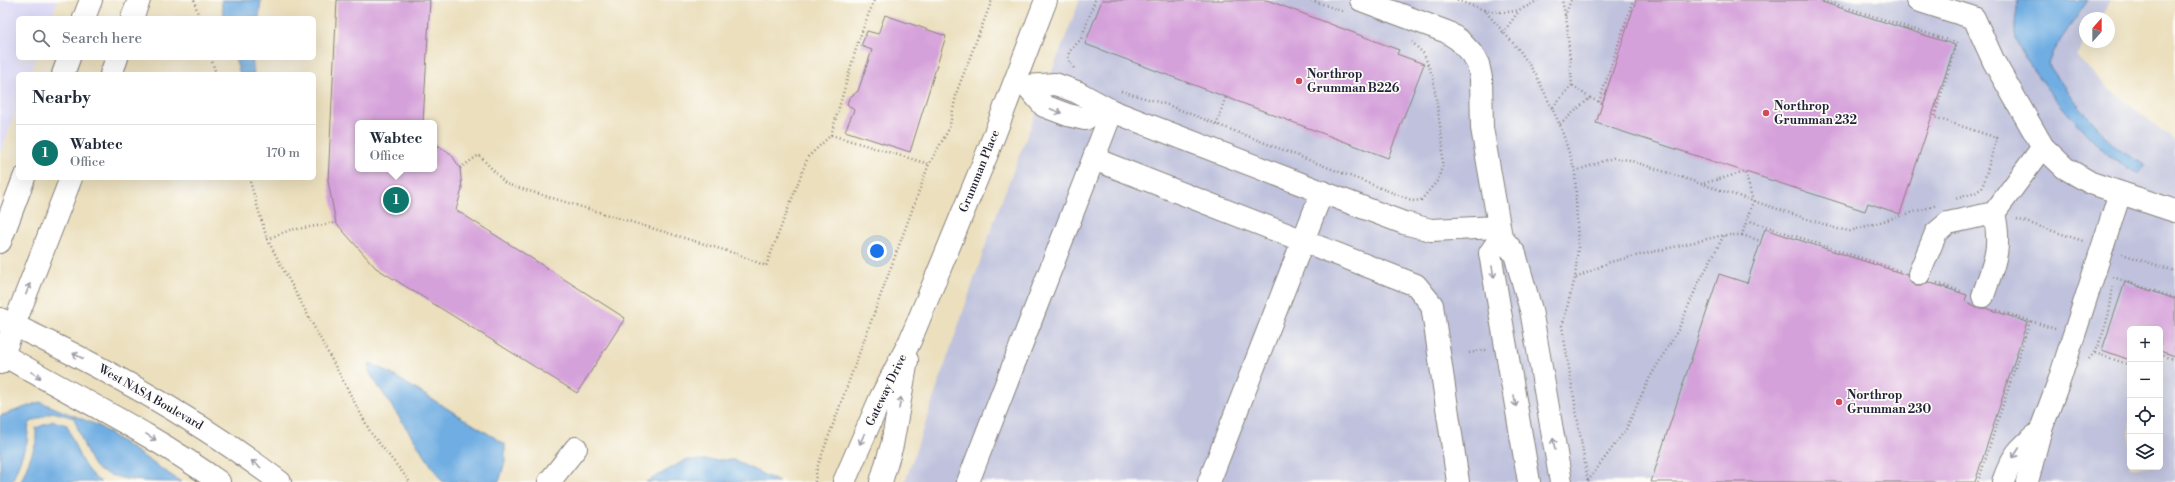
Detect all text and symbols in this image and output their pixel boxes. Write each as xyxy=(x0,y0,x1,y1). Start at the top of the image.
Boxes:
north arrow xyxy=(2079,12,2115,48)
search box xyxy=(16,16,316,60)
icon: search xyxy=(30,27,52,49)
text: Search here xyxy=(62,29,142,48)
place label: Northrop Grumman B226 xyxy=(1307,67,1400,96)
marker: Northrop Grumman B226 xyxy=(1294,76,1304,86)
text: Nearby xyxy=(32,87,91,109)
place label: Northrop Grumman 232 xyxy=(1774,99,1857,128)
one-way arrow xyxy=(1050,107,1062,115)
marker: Northrop Grumman 232 xyxy=(1761,108,1771,118)
popup xyxy=(355,120,437,172)
street label: Grumman Place xyxy=(956,128,1003,215)
text: Wabtec xyxy=(370,129,422,148)
text: Wabtec xyxy=(70,135,123,154)
text: 1 xyxy=(42,145,48,161)
text: 170 m xyxy=(266,145,300,161)
text: Office xyxy=(370,148,405,164)
text: Office xyxy=(70,154,105,170)
pin: 1 xyxy=(383,185,409,215)
your location xyxy=(867,241,887,261)
one-way arrow xyxy=(1490,266,1498,279)
one-way arrow xyxy=(24,283,32,295)
map controls xyxy=(2127,326,2163,470)
button: + xyxy=(2127,326,2163,362)
one-way arrow xyxy=(72,351,84,359)
street label: Gateway Drive xyxy=(863,352,910,429)
street label: West NASA Boulevard xyxy=(95,361,206,434)
button: − xyxy=(2127,362,2163,398)
one-way arrow xyxy=(30,371,41,379)
place label: Northrop Grumman 230 xyxy=(1847,388,1932,417)
one-way arrow xyxy=(1511,394,1519,407)
one-way arrow xyxy=(896,397,904,410)
marker: Northrop Grumman 230 xyxy=(1834,397,1844,407)
button: locate xyxy=(2127,398,2163,434)
one-way arrow xyxy=(145,433,156,441)
one-way arrow xyxy=(858,433,866,445)
button: layers xyxy=(2127,434,2163,470)
one-way arrow xyxy=(1550,437,1558,450)
one-way arrow xyxy=(2012,447,2020,458)
one-way arrow xyxy=(251,460,262,468)

